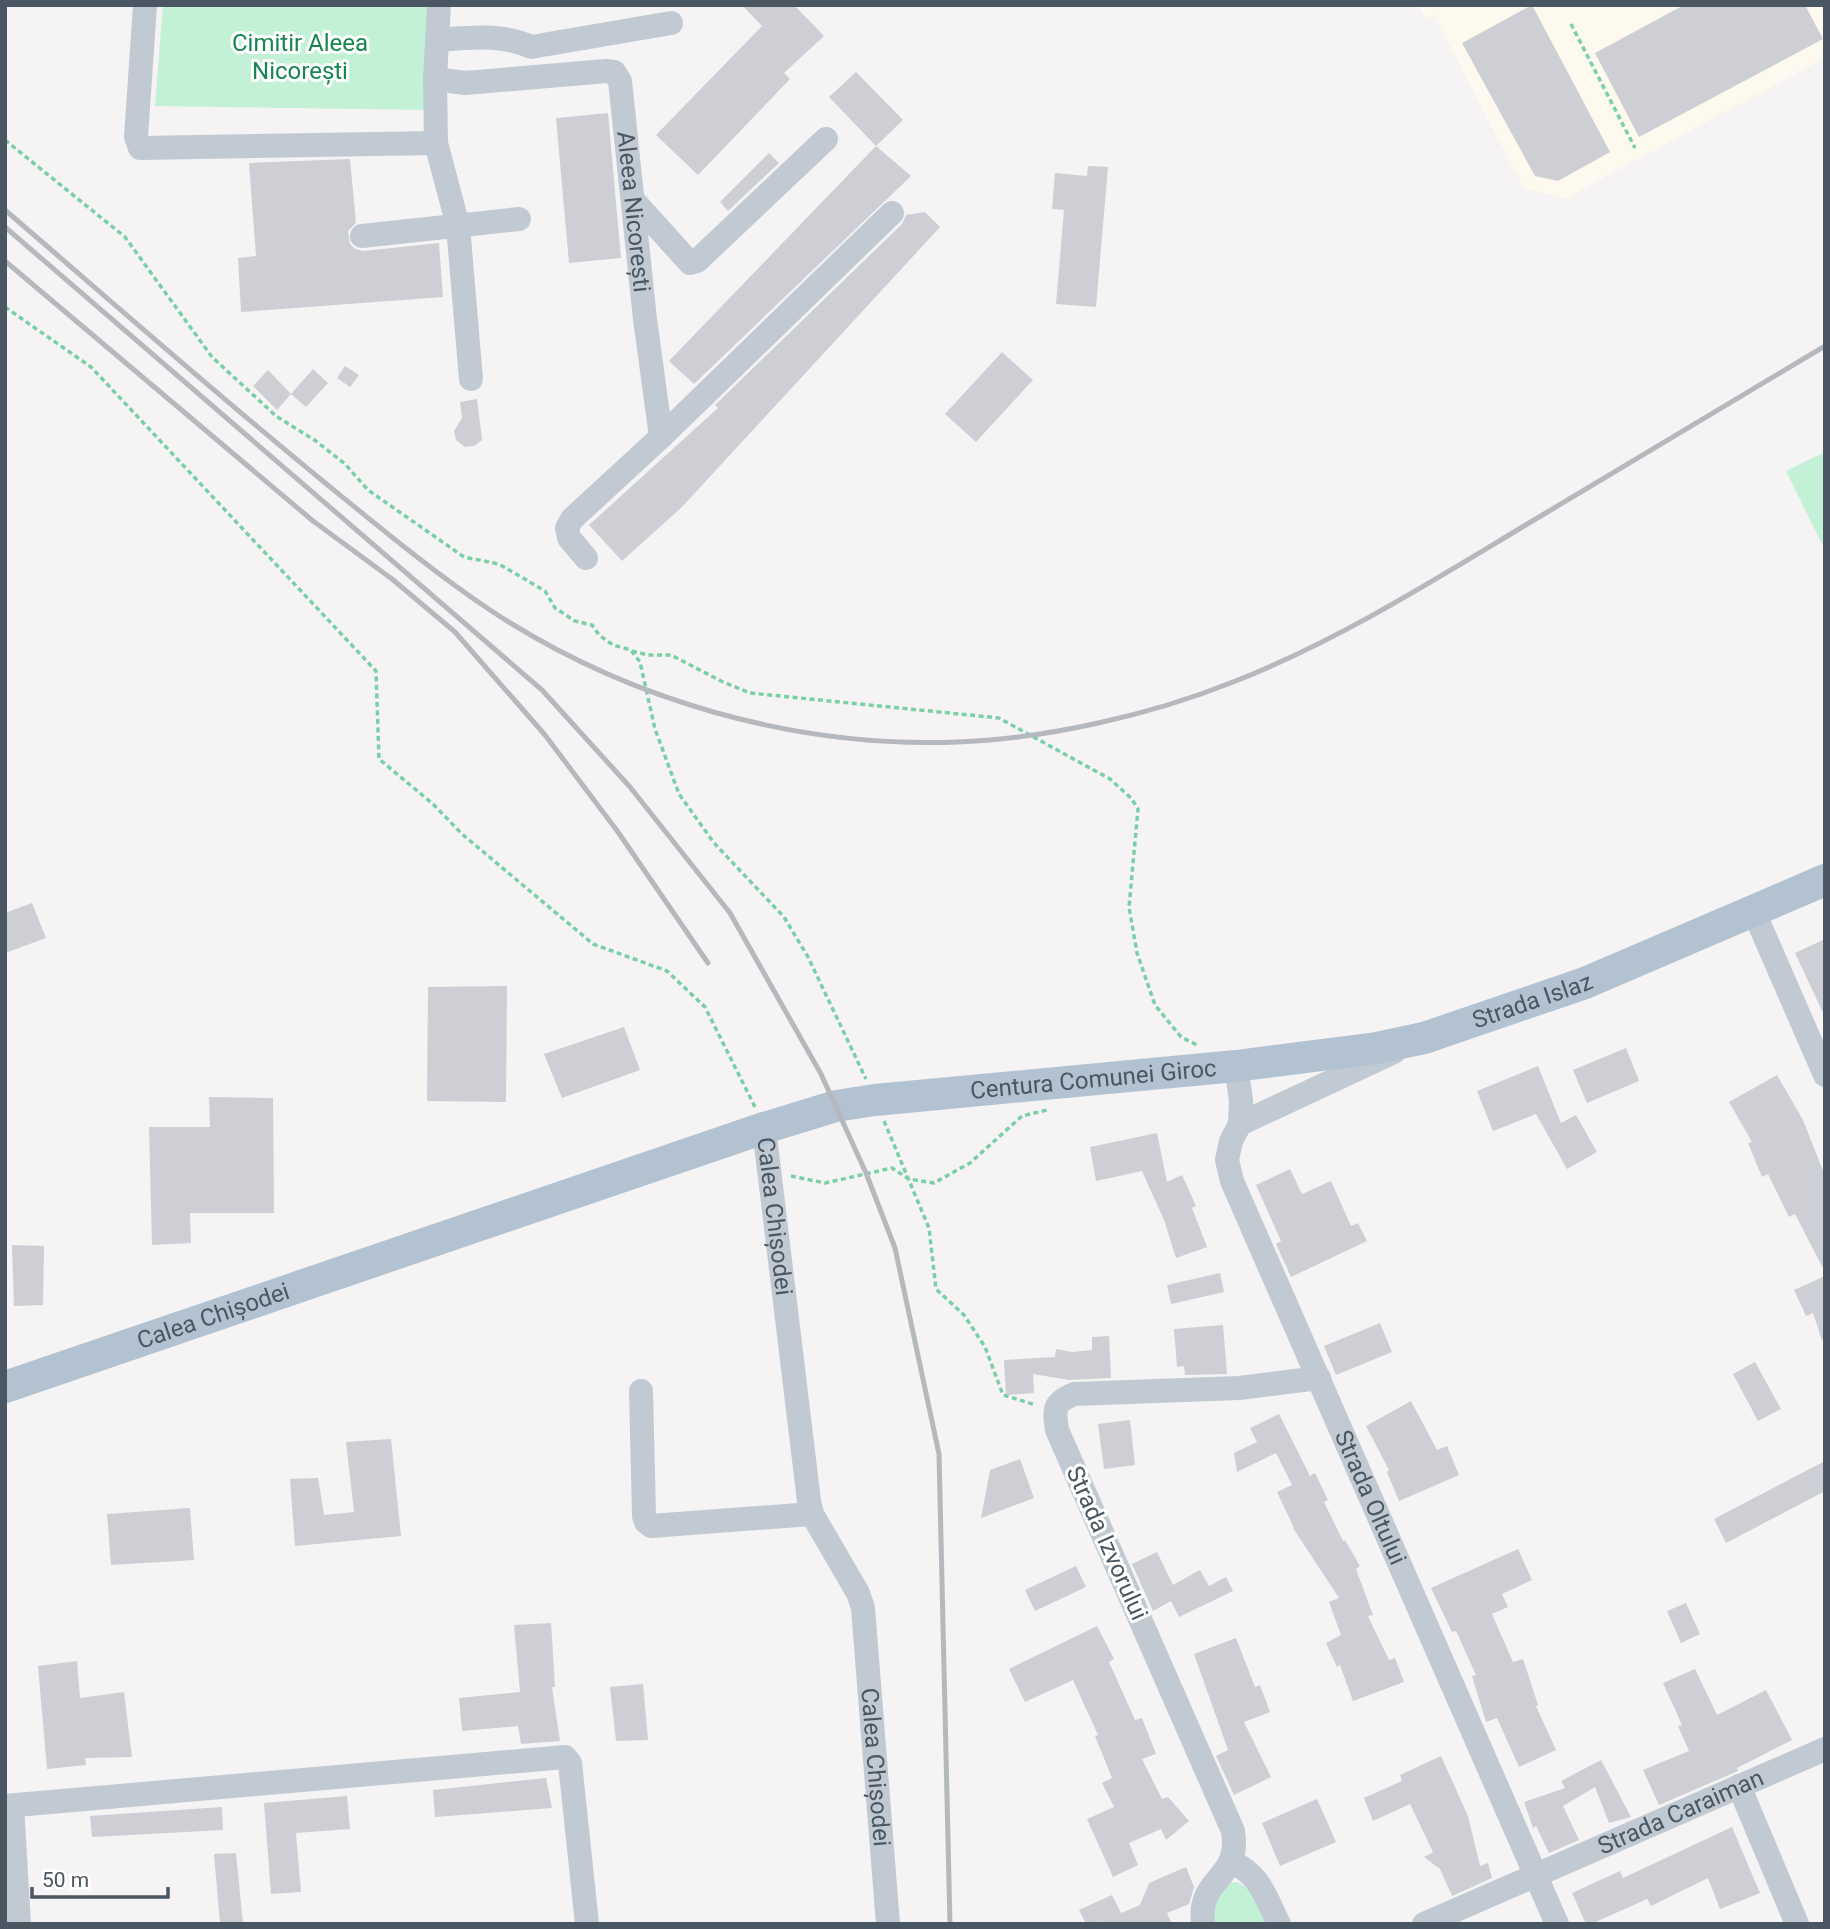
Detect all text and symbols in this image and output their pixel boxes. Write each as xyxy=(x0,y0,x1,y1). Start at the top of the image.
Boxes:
park label: Cimitir Aleea Nicorești xyxy=(232,29,368,85)
street label: Aleea Nicorești xyxy=(611,130,656,294)
street label: Strada Islaz xyxy=(1469,967,1597,1034)
street label: Centura Comunei Giroc xyxy=(969,1054,1218,1105)
street label: Calea Chișodei xyxy=(751,1136,798,1297)
street label: Calea Chișodei xyxy=(133,1277,293,1355)
street label: Strada Oltului xyxy=(1329,1426,1412,1569)
street label: Strada Izvorului xyxy=(1061,1462,1153,1624)
street label: Calea Chișodei xyxy=(855,1687,896,1848)
street label: Strada Caraiman xyxy=(1593,1764,1768,1860)
scale bar xyxy=(32,1856,168,1900)
text: 50 m xyxy=(42,1868,89,1892)

